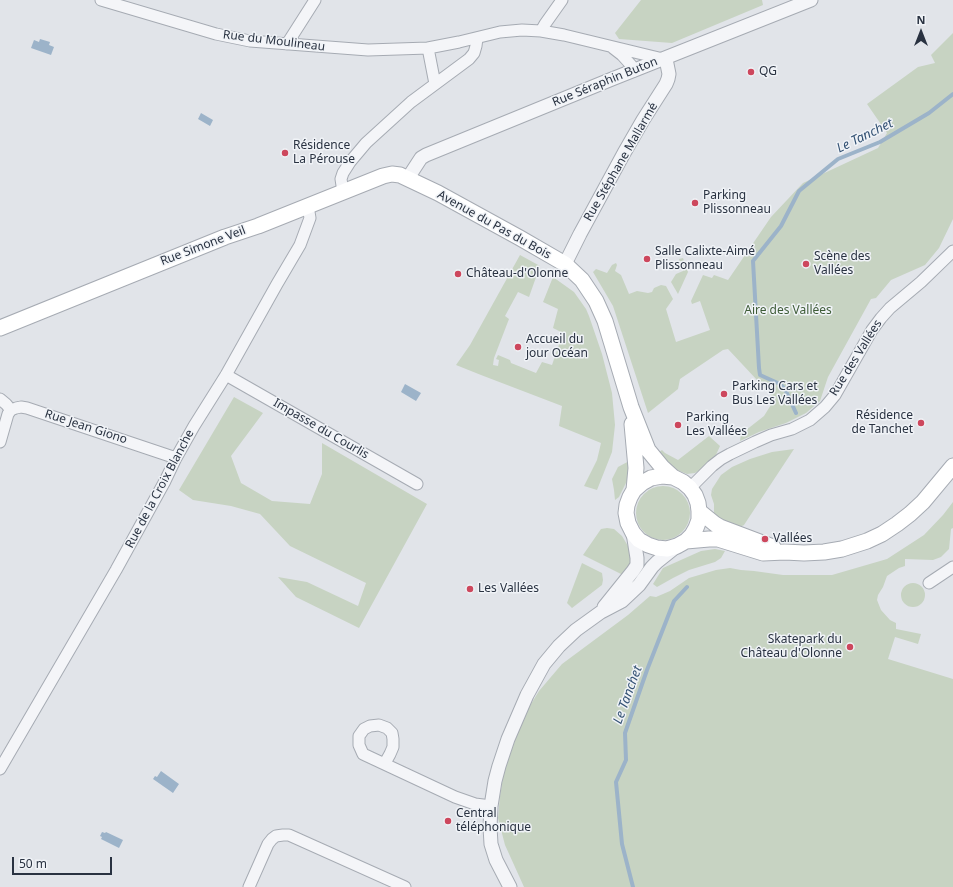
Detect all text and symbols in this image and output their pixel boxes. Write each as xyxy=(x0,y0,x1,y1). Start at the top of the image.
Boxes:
north arrow xyxy=(901,12,941,52)
text: N xyxy=(917,12,925,27)
street label: Rue du Moulineau xyxy=(222,28,326,54)
street label: Rue Séraphin Buton xyxy=(550,54,660,110)
place label: QG xyxy=(759,65,777,79)
marker: QG xyxy=(746,67,756,77)
street label: Rue Stéphane Mallarmé xyxy=(581,100,661,224)
water label: Le Tanchet xyxy=(834,116,896,156)
place label: Résidence La Pérouse xyxy=(293,139,355,167)
marker: Résidence La Pérouse xyxy=(280,148,290,158)
street label: Avenue du Pas du Bois xyxy=(435,188,553,262)
place label: Parking Plissonneau xyxy=(703,189,771,217)
marker: Parking Plissonneau xyxy=(690,198,700,208)
street label: Rue Simone Veil xyxy=(158,223,248,269)
place label: Salle Calixte-Aimé Plissonneau xyxy=(655,245,755,273)
place label: Scène des Vallées xyxy=(814,250,870,278)
marker: Salle Calixte-Aimé Plissonneau xyxy=(642,254,652,264)
marker: Scène des Vallées xyxy=(801,259,811,269)
place label: Château-d'Olonne xyxy=(466,267,568,281)
marker: Château-d'Olonne xyxy=(453,269,463,279)
park label: Aire des Vallées xyxy=(744,304,832,318)
street label: Rue des Vallées xyxy=(827,317,885,399)
place label: Accueil du jour Océan xyxy=(526,333,588,361)
marker: Accueil du jour Océan xyxy=(513,342,523,352)
place label: Parking Cars et Bus Les Vallées xyxy=(732,380,818,408)
marker: Parking Cars et Bus Les Vallées xyxy=(719,389,729,399)
street label: Impasse du Courlis xyxy=(271,396,371,462)
street label: Rue Jean Giono xyxy=(43,407,129,447)
place label: Résidence de Tanchet xyxy=(852,409,913,437)
place label: Parking Les Vallées xyxy=(686,411,747,439)
marker: Résidence de Tanchet xyxy=(916,418,926,428)
marker: Parking Les Vallées xyxy=(673,420,683,430)
street label: Rue de la Croix Blanche xyxy=(123,427,197,551)
place label: Vallées xyxy=(773,532,812,546)
marker: Vallées xyxy=(760,534,770,544)
place label: Les Vallées xyxy=(478,582,539,596)
marker: Les Vallées xyxy=(465,584,475,594)
place label: Skatepark du Château d'Olonne xyxy=(740,633,842,661)
marker: Skatepark du Château d'Olonne xyxy=(845,642,855,652)
water label: Le Tanchet xyxy=(610,664,646,726)
place label: Central téléphonique xyxy=(456,807,531,835)
marker: Central téléphonique xyxy=(443,816,453,826)
scale bar xyxy=(14,849,114,875)
text: 50 m xyxy=(19,855,47,872)

